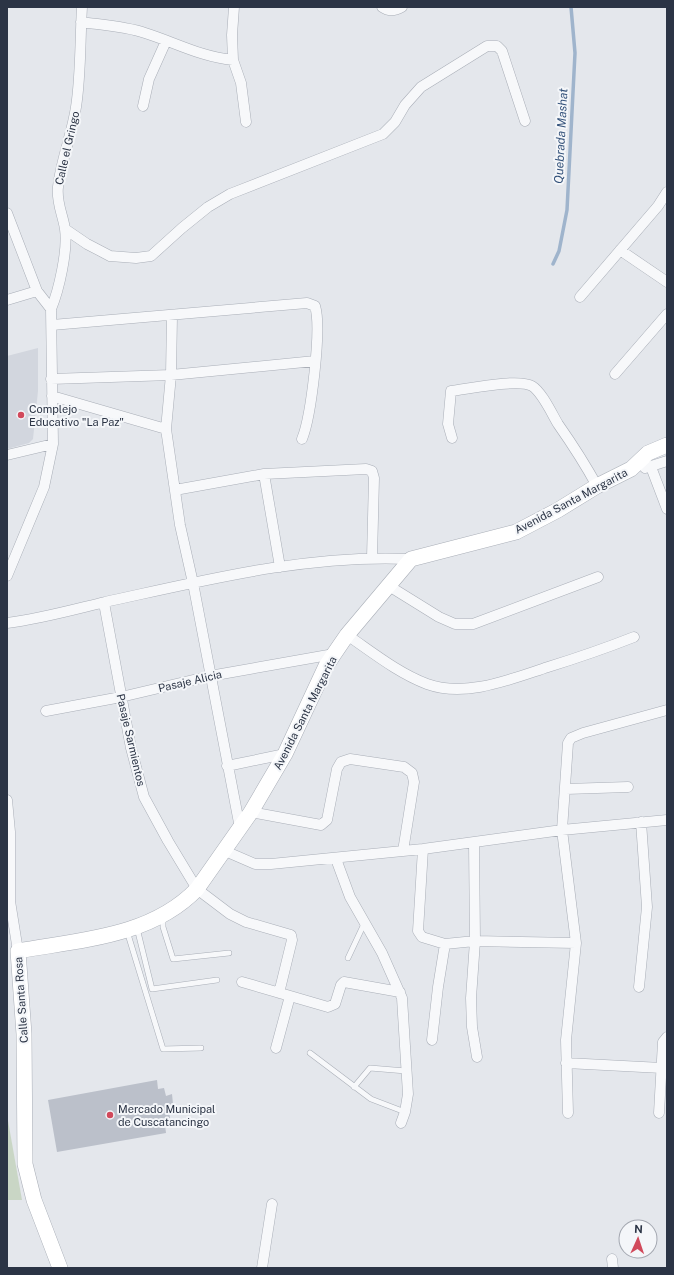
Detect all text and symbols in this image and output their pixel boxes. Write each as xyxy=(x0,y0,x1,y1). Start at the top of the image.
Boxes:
water label: Quebrada Mashat xyxy=(552,87,571,184)
street label: Calle el Gringo xyxy=(53,110,81,186)
place label: Complejo Educativo "La Paz" xyxy=(29,403,124,428)
marker: Complejo Educativo "La Paz" xyxy=(16,410,26,420)
street label: Avenida Santa Margarita xyxy=(513,466,629,536)
street label: Avenida Santa Margarita xyxy=(271,654,339,772)
street label: Pasaje Alicia xyxy=(157,668,223,694)
street label: Pasaje Sarmientos xyxy=(115,693,148,788)
street label: Calle Santa Rosa xyxy=(12,957,30,1043)
place label: Mercado Municipal de Cuscatancingo xyxy=(118,1103,215,1128)
marker: Mercado Municipal de Cuscatancingo xyxy=(105,1110,115,1120)
north arrow xyxy=(618,1219,658,1259)
text: N xyxy=(634,1223,643,1235)

